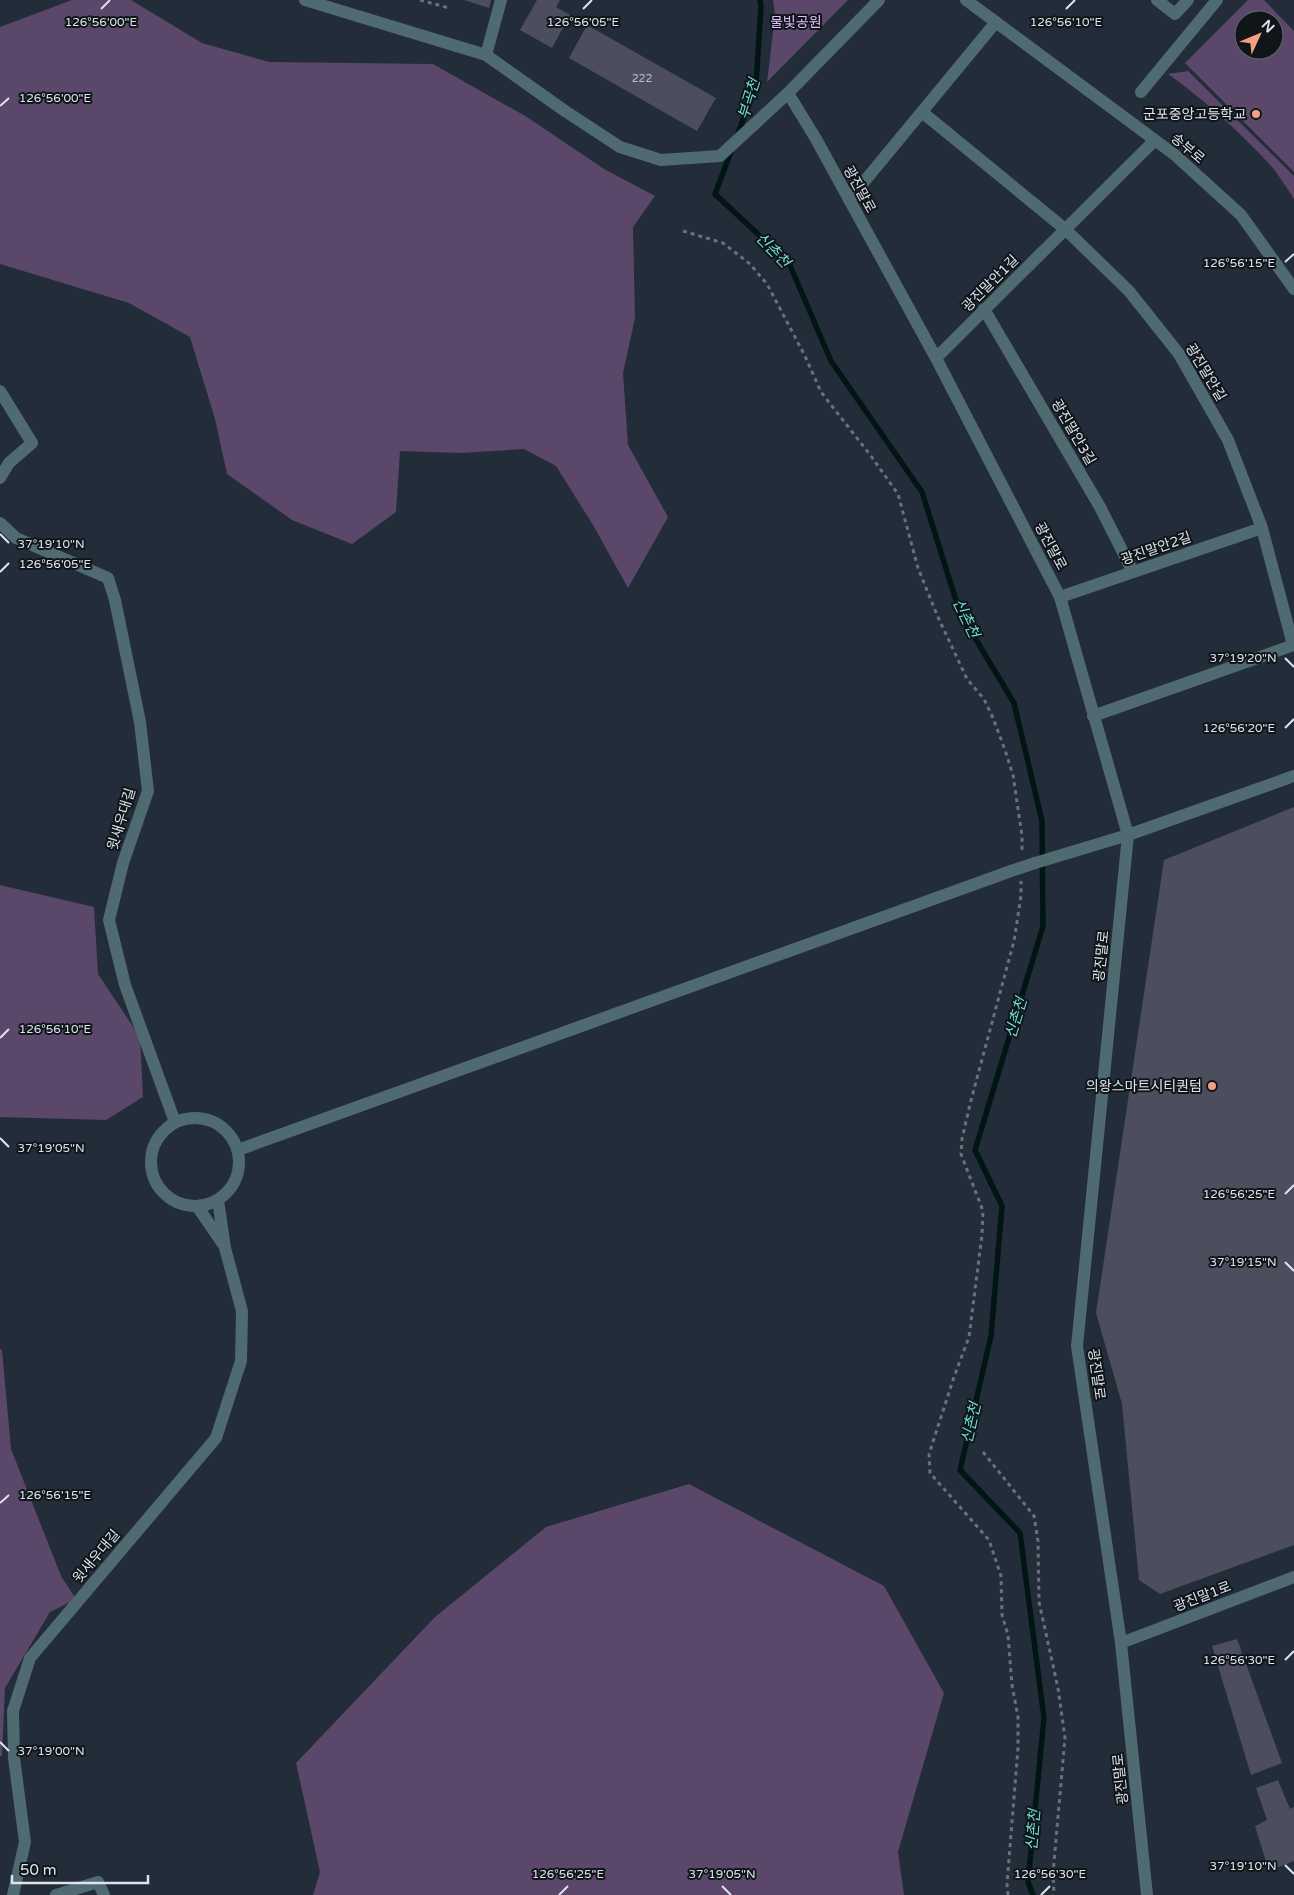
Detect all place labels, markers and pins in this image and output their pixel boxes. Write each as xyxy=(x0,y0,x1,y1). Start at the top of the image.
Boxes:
place label: 군포중앙고등학교 xyxy=(1143,106,1246,123)
marker: 군포중앙고등학교 xyxy=(1250,108,1262,120)
place label: 의왕스마트시티퀀텀 xyxy=(1086,1078,1202,1095)
marker: 의왕스마트시티퀀텀 xyxy=(1206,1080,1218,1092)

